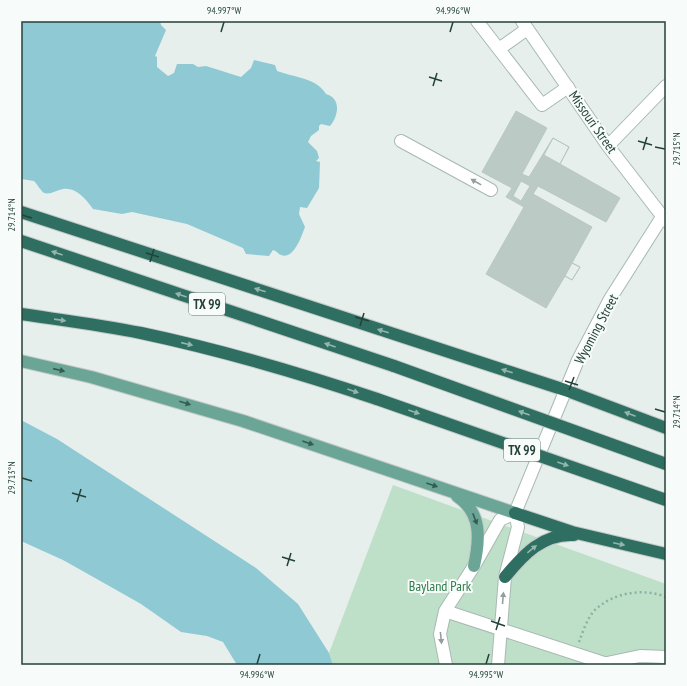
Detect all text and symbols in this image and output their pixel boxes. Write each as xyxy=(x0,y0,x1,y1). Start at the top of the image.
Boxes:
text: 94.997°W xyxy=(207,4,241,17)
text: 94.996°W xyxy=(436,4,470,17)
street label: Missouri Street xyxy=(565,87,621,157)
text: 29.715°N xyxy=(670,132,683,166)
one-way arrow xyxy=(471,179,482,185)
text: 29.714°N xyxy=(5,198,18,232)
one-way arrow xyxy=(51,250,63,256)
one-way arrow xyxy=(253,287,265,293)
street label: Wyoming Street xyxy=(570,291,622,367)
one-way arrow xyxy=(174,292,186,298)
road number: TX 99 xyxy=(189,293,225,315)
one-way arrow xyxy=(54,317,66,323)
one-way arrow xyxy=(377,328,389,334)
one-way arrow xyxy=(181,341,193,347)
one-way arrow xyxy=(324,342,336,348)
one-way arrow xyxy=(53,367,65,373)
one-way arrow xyxy=(500,368,512,374)
one-way arrow xyxy=(347,388,359,394)
text: 29.714°N xyxy=(670,395,683,429)
one-way arrow xyxy=(179,400,191,406)
one-way arrow xyxy=(409,410,421,416)
one-way arrow xyxy=(518,410,530,416)
one-way arrow xyxy=(623,410,635,416)
road number: TX 99 xyxy=(504,439,540,461)
one-way arrow xyxy=(303,441,315,447)
text: 29.713°N xyxy=(5,461,18,495)
one-way arrow xyxy=(558,462,570,468)
one-way arrow xyxy=(426,482,438,488)
one-way arrow xyxy=(472,513,478,525)
one-way arrow xyxy=(613,541,626,547)
one-way arrow xyxy=(526,544,537,553)
park label: Bayland Park xyxy=(409,577,472,595)
one-way arrow xyxy=(500,592,507,604)
one-way arrow xyxy=(438,632,444,644)
text: 94.996°W xyxy=(240,668,274,681)
text: 94.995°W xyxy=(469,668,503,681)

